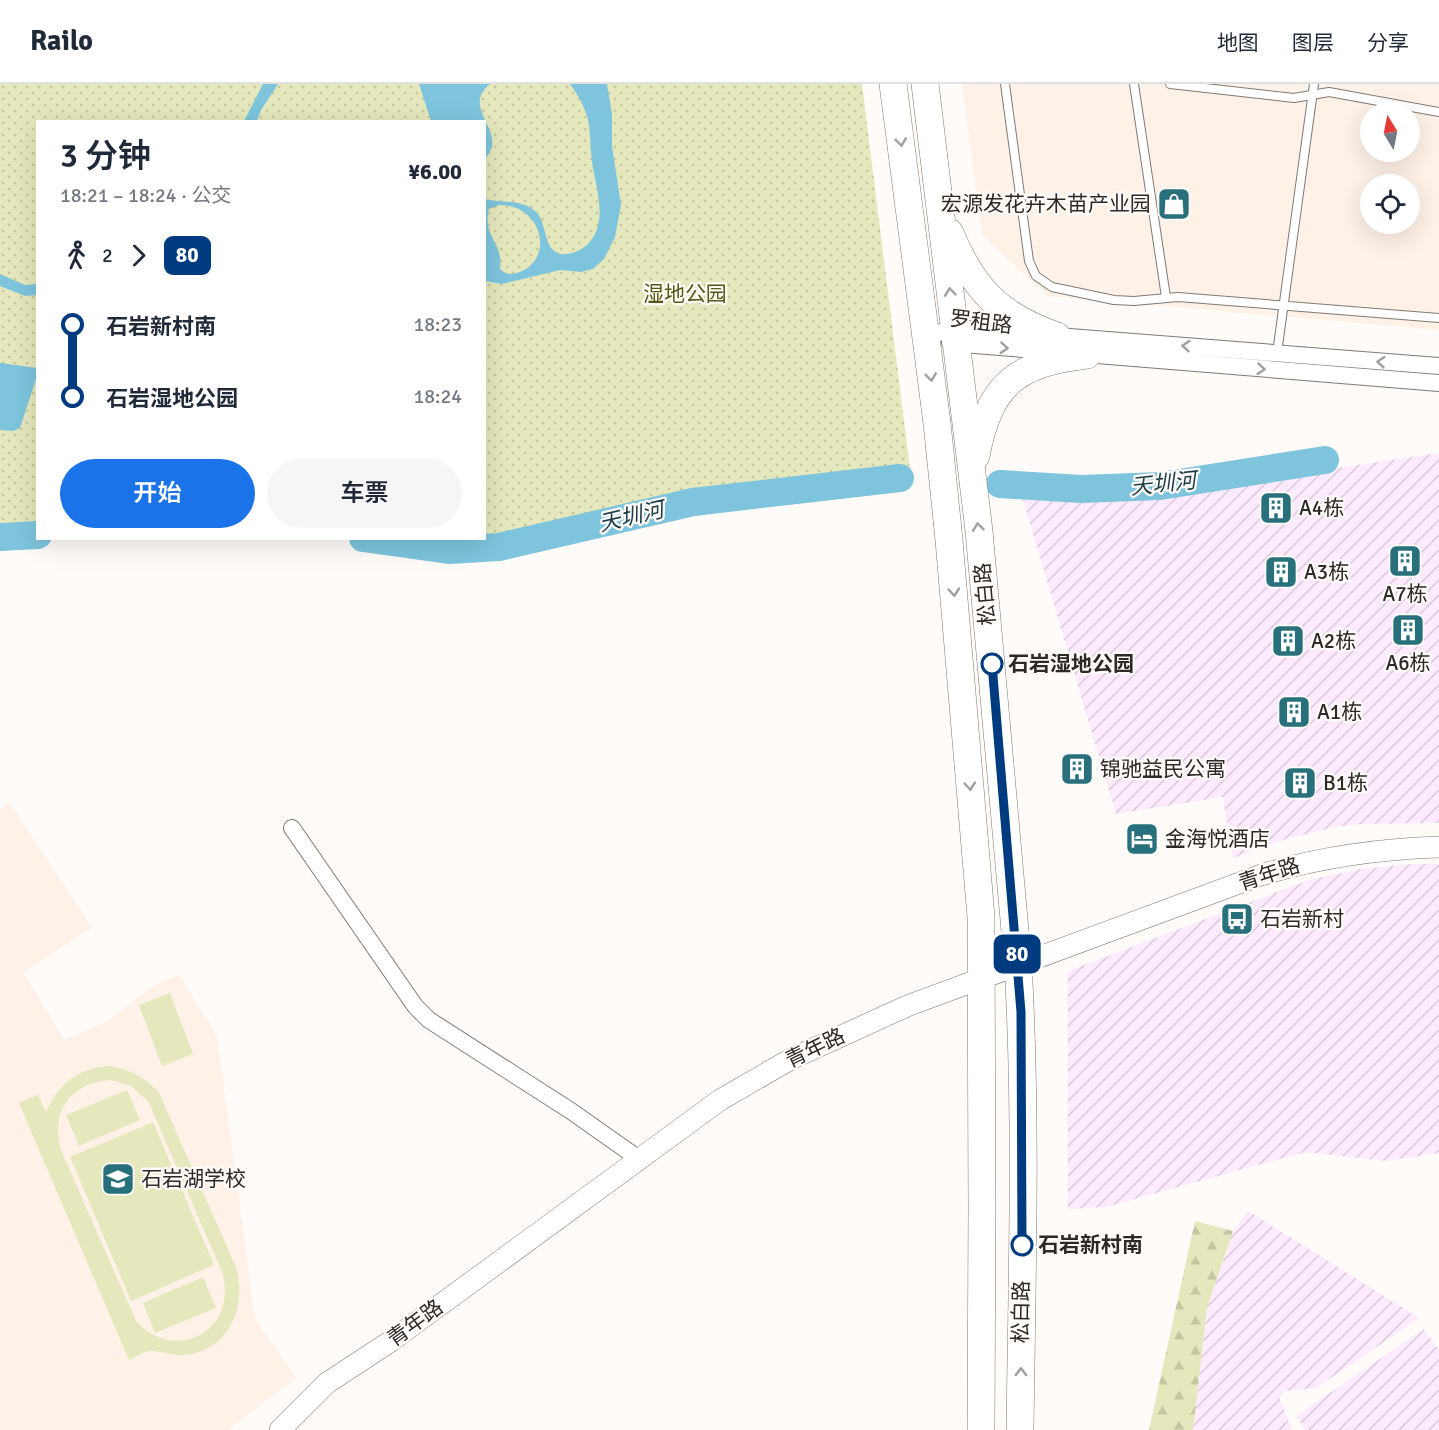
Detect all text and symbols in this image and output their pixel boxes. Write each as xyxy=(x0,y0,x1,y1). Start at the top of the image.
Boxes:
text: Railo xyxy=(30,24,93,58)
text: 地图 xyxy=(1217,30,1259,56)
text: 图层 xyxy=(1292,30,1334,56)
text: 分享 xyxy=(1367,30,1409,56)
north arrow xyxy=(1360,102,1420,162)
map controls xyxy=(1360,102,1420,234)
text: 3 分钟 xyxy=(60,136,151,177)
one-way arrow xyxy=(894,137,906,147)
text: ¥6.00 xyxy=(408,158,462,185)
button: locate xyxy=(1360,174,1420,234)
text: 18:21 – 18:24 · 公交 xyxy=(60,183,231,208)
shop icon: 宏源发花卉木苗产业园 xyxy=(1156,186,1192,222)
place label: 宏源发花卉木苗产业园 xyxy=(941,191,1151,217)
icon: walk xyxy=(60,239,93,272)
icon: forward xyxy=(122,239,155,272)
text: 80 xyxy=(176,242,199,268)
text: 2 xyxy=(102,243,113,268)
park label: 湿地公园 xyxy=(643,281,727,307)
one-way arrow xyxy=(944,288,957,297)
street label: 罗租路 xyxy=(948,305,1014,339)
text: 18:23 xyxy=(413,312,462,337)
text: 石岩新村南 xyxy=(106,313,216,340)
one-way arrow xyxy=(1182,340,1191,353)
one-way arrow xyxy=(1000,341,1009,354)
one-way arrow xyxy=(1376,355,1385,368)
one-way arrow xyxy=(1257,362,1266,375)
one-way arrow xyxy=(924,373,936,382)
text: 18:24 xyxy=(413,384,462,409)
text: 石岩湿地公园 xyxy=(106,385,238,412)
button: 开始 xyxy=(60,459,255,528)
button: 车票 xyxy=(267,459,462,528)
water label: 天圳河 xyxy=(1129,466,1201,500)
building icon: A4栋 xyxy=(1258,490,1294,526)
water label: 天圳河 xyxy=(596,495,670,537)
place label: A4栋 xyxy=(1299,495,1344,521)
one-way arrow xyxy=(973,523,985,532)
building icon: A7栋 xyxy=(1387,543,1423,579)
building icon: A3栋 xyxy=(1263,554,1299,590)
place label: A3栋 xyxy=(1304,559,1349,585)
street label: 松白路 xyxy=(969,561,1001,627)
place label: A7栋 xyxy=(1382,581,1428,607)
one-way arrow xyxy=(947,587,960,596)
building icon: A6栋 xyxy=(1390,612,1426,648)
building icon: A2栋 xyxy=(1270,623,1306,659)
place label: A2栋 xyxy=(1311,628,1356,654)
place label: A6栋 xyxy=(1385,650,1431,676)
place label: 石岩湿地公园 xyxy=(1008,651,1134,677)
marker: 石岩湿地公园 xyxy=(981,653,1003,675)
building icon: A1栋 xyxy=(1276,694,1312,730)
place label: A1栋 xyxy=(1317,699,1362,725)
building icon: 锦驰益民公寓 xyxy=(1059,751,1095,787)
place label: 锦驰益民公寓 xyxy=(1100,756,1226,782)
building icon: B1栋 xyxy=(1282,765,1318,801)
place label: B1栋 xyxy=(1323,770,1368,796)
one-way arrow xyxy=(963,782,976,791)
hotel icon: 金海悦酒店 xyxy=(1124,821,1160,857)
place label: 金海悦酒店 xyxy=(1165,826,1270,852)
street label: 青年路 xyxy=(1235,852,1303,896)
bus stop icon: 石岩新村 xyxy=(1219,901,1255,937)
place label: 石岩新村 xyxy=(1260,906,1344,932)
line badge: 80 xyxy=(990,934,1044,974)
text: 80 xyxy=(1006,941,1028,967)
street label: 青年路 xyxy=(781,1023,849,1073)
school or university icon: 石岩湖学校 xyxy=(100,1161,136,1197)
place label: 石岩湖学校 xyxy=(141,1166,246,1192)
place label: 石岩新村南 xyxy=(1038,1232,1143,1258)
marker: 石岩新村南 xyxy=(1011,1234,1033,1256)
street label: 松白路 xyxy=(1007,1280,1035,1344)
street label: 青年路 xyxy=(382,1294,448,1352)
one-way arrow xyxy=(1014,1367,1027,1376)

